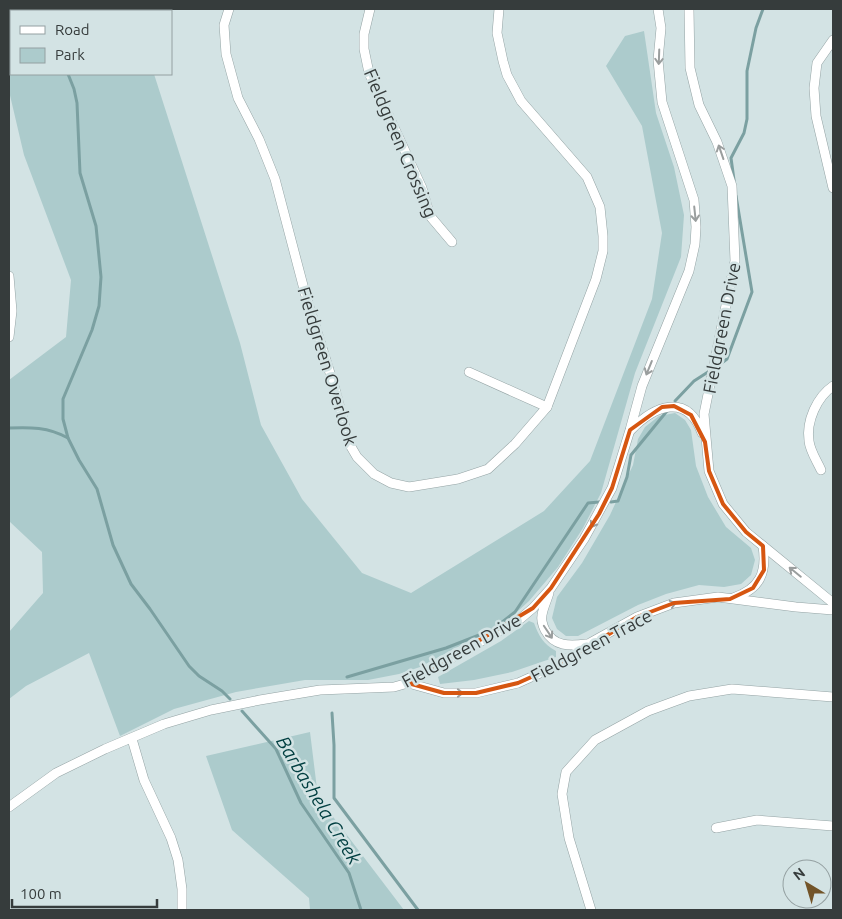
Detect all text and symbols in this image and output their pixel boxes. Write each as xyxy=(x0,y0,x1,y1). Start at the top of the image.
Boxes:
legend xyxy=(10,10,172,75)
text: Road xyxy=(55,21,90,38)
text: Park xyxy=(55,46,85,63)
one-way arrow xyxy=(654,48,664,65)
street label: Fieldgreen Crossing xyxy=(361,66,441,220)
one-way arrow xyxy=(716,145,725,160)
one-way arrow xyxy=(691,206,700,222)
street label: Fieldgreen Drive xyxy=(698,261,744,395)
street label: Fieldgreen Overlook xyxy=(294,284,362,448)
one-way arrow xyxy=(643,360,653,375)
one-way arrow xyxy=(590,513,600,527)
one-way arrow xyxy=(789,566,802,577)
one-way arrow xyxy=(661,600,677,609)
street label: Fieldgreen Trace xyxy=(527,605,655,685)
street label: Fieldgreen Drive xyxy=(398,609,524,691)
one-way arrow xyxy=(543,625,553,639)
one-way arrow xyxy=(448,688,464,698)
water label: Barbashela Creek xyxy=(272,732,366,868)
north arrow xyxy=(782,859,832,909)
text: N xyxy=(790,864,808,883)
scale bar xyxy=(12,876,158,908)
text: 100 m xyxy=(20,885,62,902)

